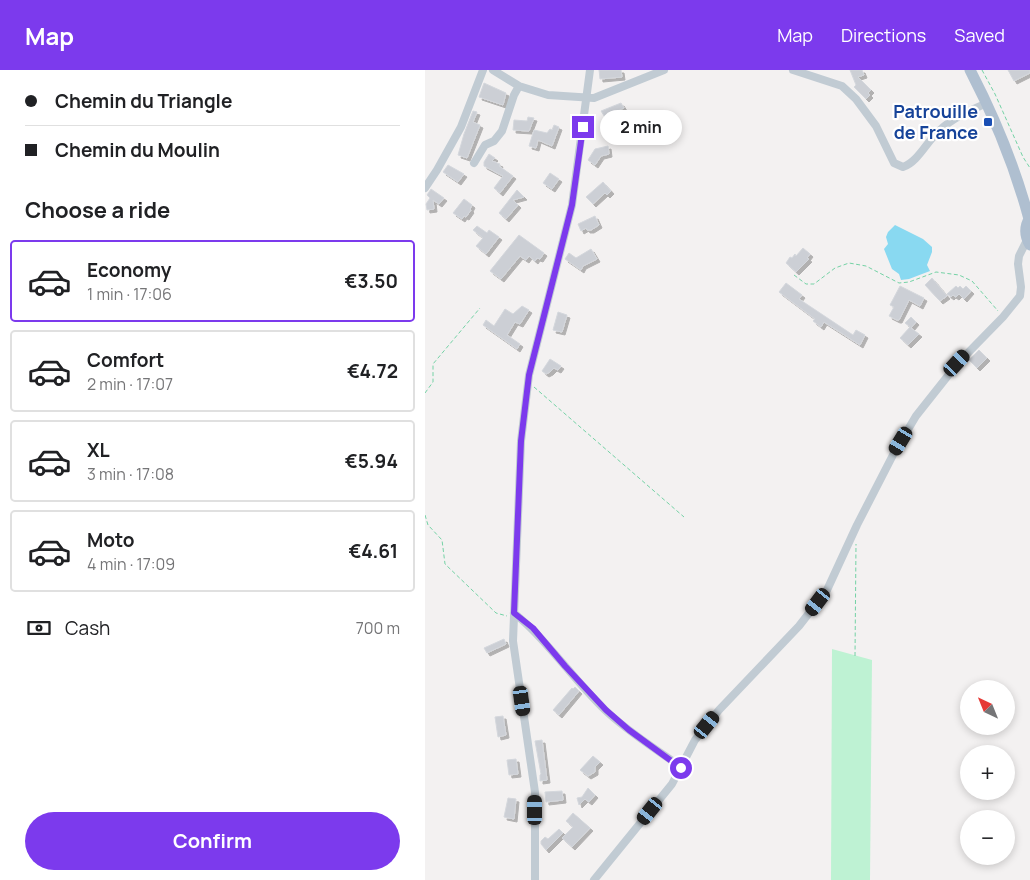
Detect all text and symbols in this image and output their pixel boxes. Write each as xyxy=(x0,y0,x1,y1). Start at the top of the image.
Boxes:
text: Map xyxy=(25,19,74,52)
text: Map xyxy=(777,23,813,47)
text: Directions xyxy=(841,23,926,47)
text: Saved xyxy=(954,23,1005,47)
text: Chemin du Triangle xyxy=(55,88,232,114)
place label: Patrouille de France xyxy=(893,99,978,144)
callout: 2 min xyxy=(601,110,683,144)
route end xyxy=(572,116,594,138)
text: 2 min xyxy=(620,116,662,138)
marker: Patrouille de France xyxy=(982,116,994,128)
text: Chemin du Moulin xyxy=(55,137,220,163)
text: Choose a ride xyxy=(25,195,170,225)
text: Economy xyxy=(87,257,171,283)
icon: car xyxy=(27,259,72,304)
text: €3.50 xyxy=(345,268,398,294)
text: 1 min · 17:06 xyxy=(87,283,172,305)
text: Comfort xyxy=(87,347,164,373)
car xyxy=(941,347,972,379)
icon: car xyxy=(27,349,72,394)
text: €4.72 xyxy=(347,358,398,384)
text: 2 min · 17:07 xyxy=(87,373,173,395)
car xyxy=(886,424,915,458)
text: XL xyxy=(87,437,110,463)
icon: car xyxy=(27,439,72,484)
text: €5.94 xyxy=(345,448,398,474)
text: 3 min · 17:08 xyxy=(87,463,174,485)
text: Moto xyxy=(87,527,134,553)
icon: car xyxy=(27,529,72,574)
text: €4.61 xyxy=(349,538,398,564)
text: 4 min · 17:09 xyxy=(87,553,175,575)
car xyxy=(802,586,833,618)
icon: cash xyxy=(25,614,53,642)
text: Cash xyxy=(65,615,110,641)
text: 700 m xyxy=(356,617,400,639)
north arrow xyxy=(960,680,1015,735)
map controls xyxy=(960,680,1015,865)
car xyxy=(512,685,531,717)
car xyxy=(691,709,722,741)
button: + xyxy=(960,745,1015,800)
route start xyxy=(670,757,692,779)
car xyxy=(527,795,542,825)
car xyxy=(634,795,665,827)
button: − xyxy=(960,810,1015,865)
button: Confirm xyxy=(25,812,400,870)

